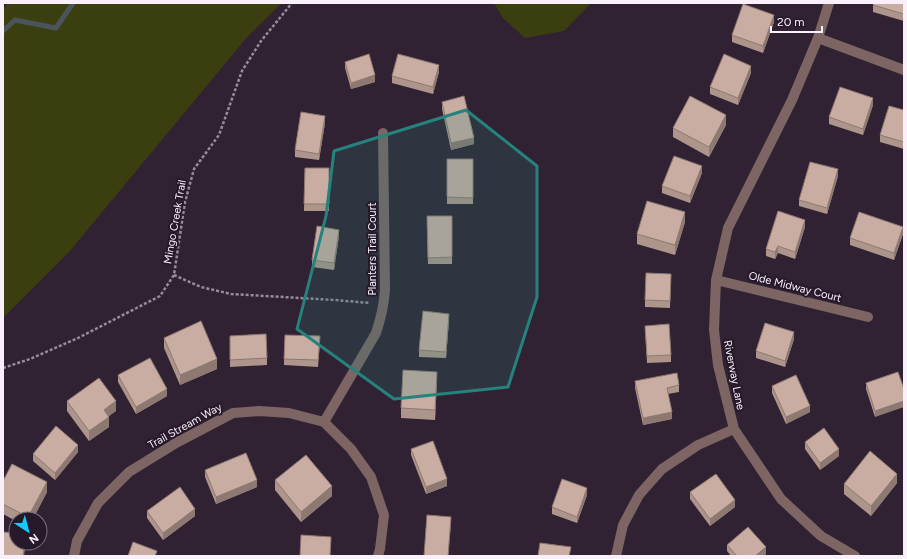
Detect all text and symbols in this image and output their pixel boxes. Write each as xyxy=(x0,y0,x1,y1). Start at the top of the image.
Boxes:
scale bar xyxy=(771,8,822,34)
text: 20 m xyxy=(777,15,805,29)
street label: Mingo Creek Trail xyxy=(161,179,189,265)
street label: Planters Trail Court xyxy=(366,202,379,296)
street label: Olde Midway Court xyxy=(747,269,843,305)
street label: Riverway Lane xyxy=(721,339,747,411)
street label: Trail Stream Way xyxy=(146,400,224,452)
north arrow xyxy=(8,511,48,551)
text: N xyxy=(26,531,41,546)

